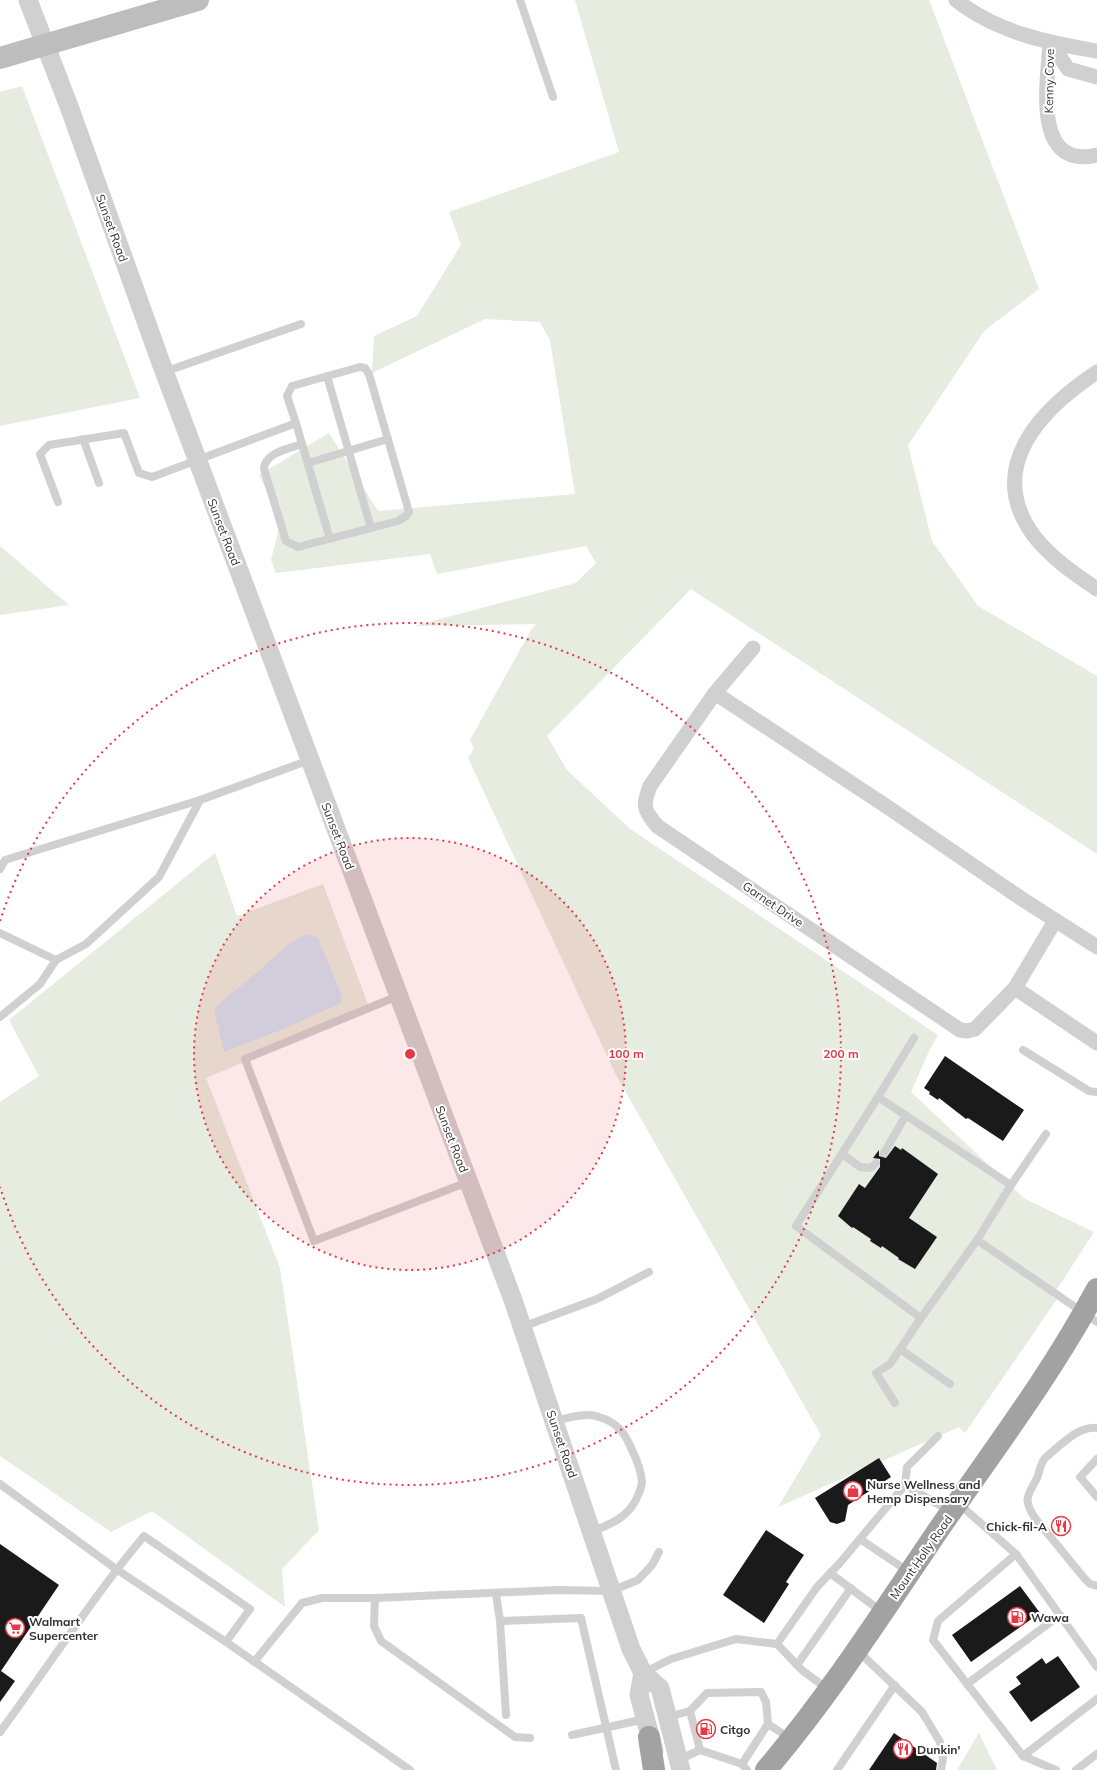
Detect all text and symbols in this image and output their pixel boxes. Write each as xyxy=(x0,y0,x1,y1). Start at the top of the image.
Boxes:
street label: Kenny Cove xyxy=(1041,48,1057,114)
street label: Sunset Road xyxy=(93,192,131,264)
street label: Sunset Road xyxy=(204,496,244,568)
street label: Sunset Road xyxy=(318,800,358,872)
street label: Garnet Drive xyxy=(740,878,806,930)
text: 100 m xyxy=(608,1046,644,1061)
text: 200 m xyxy=(823,1046,859,1061)
centre of rings xyxy=(403,1047,417,1061)
street label: Sunset Road xyxy=(432,1103,472,1175)
street label: Sunset Road xyxy=(543,1408,581,1480)
place label: Nurse Wellness and Hemp Dispensary xyxy=(867,1477,981,1506)
shop icon: Nurse Wellness and Hemp Dispensary xyxy=(842,1480,864,1502)
street label: Mount Holly Road xyxy=(886,1512,956,1602)
restaurant icon: Chick-fil-A xyxy=(1050,1515,1072,1537)
place label: Chick-fil-A xyxy=(986,1519,1047,1534)
fuel station icon: Wawa xyxy=(1006,1606,1028,1628)
place label: Wawa xyxy=(1031,1610,1069,1625)
place label: Walmart Supercenter xyxy=(29,1614,98,1643)
supermarket icon: Walmart Supercenter xyxy=(4,1617,26,1639)
fuel station icon: Citgo xyxy=(695,1718,717,1740)
place label: Citgo xyxy=(720,1722,750,1737)
restaurant icon: Dunkin' xyxy=(892,1738,914,1760)
place label: Dunkin' xyxy=(917,1742,961,1757)

